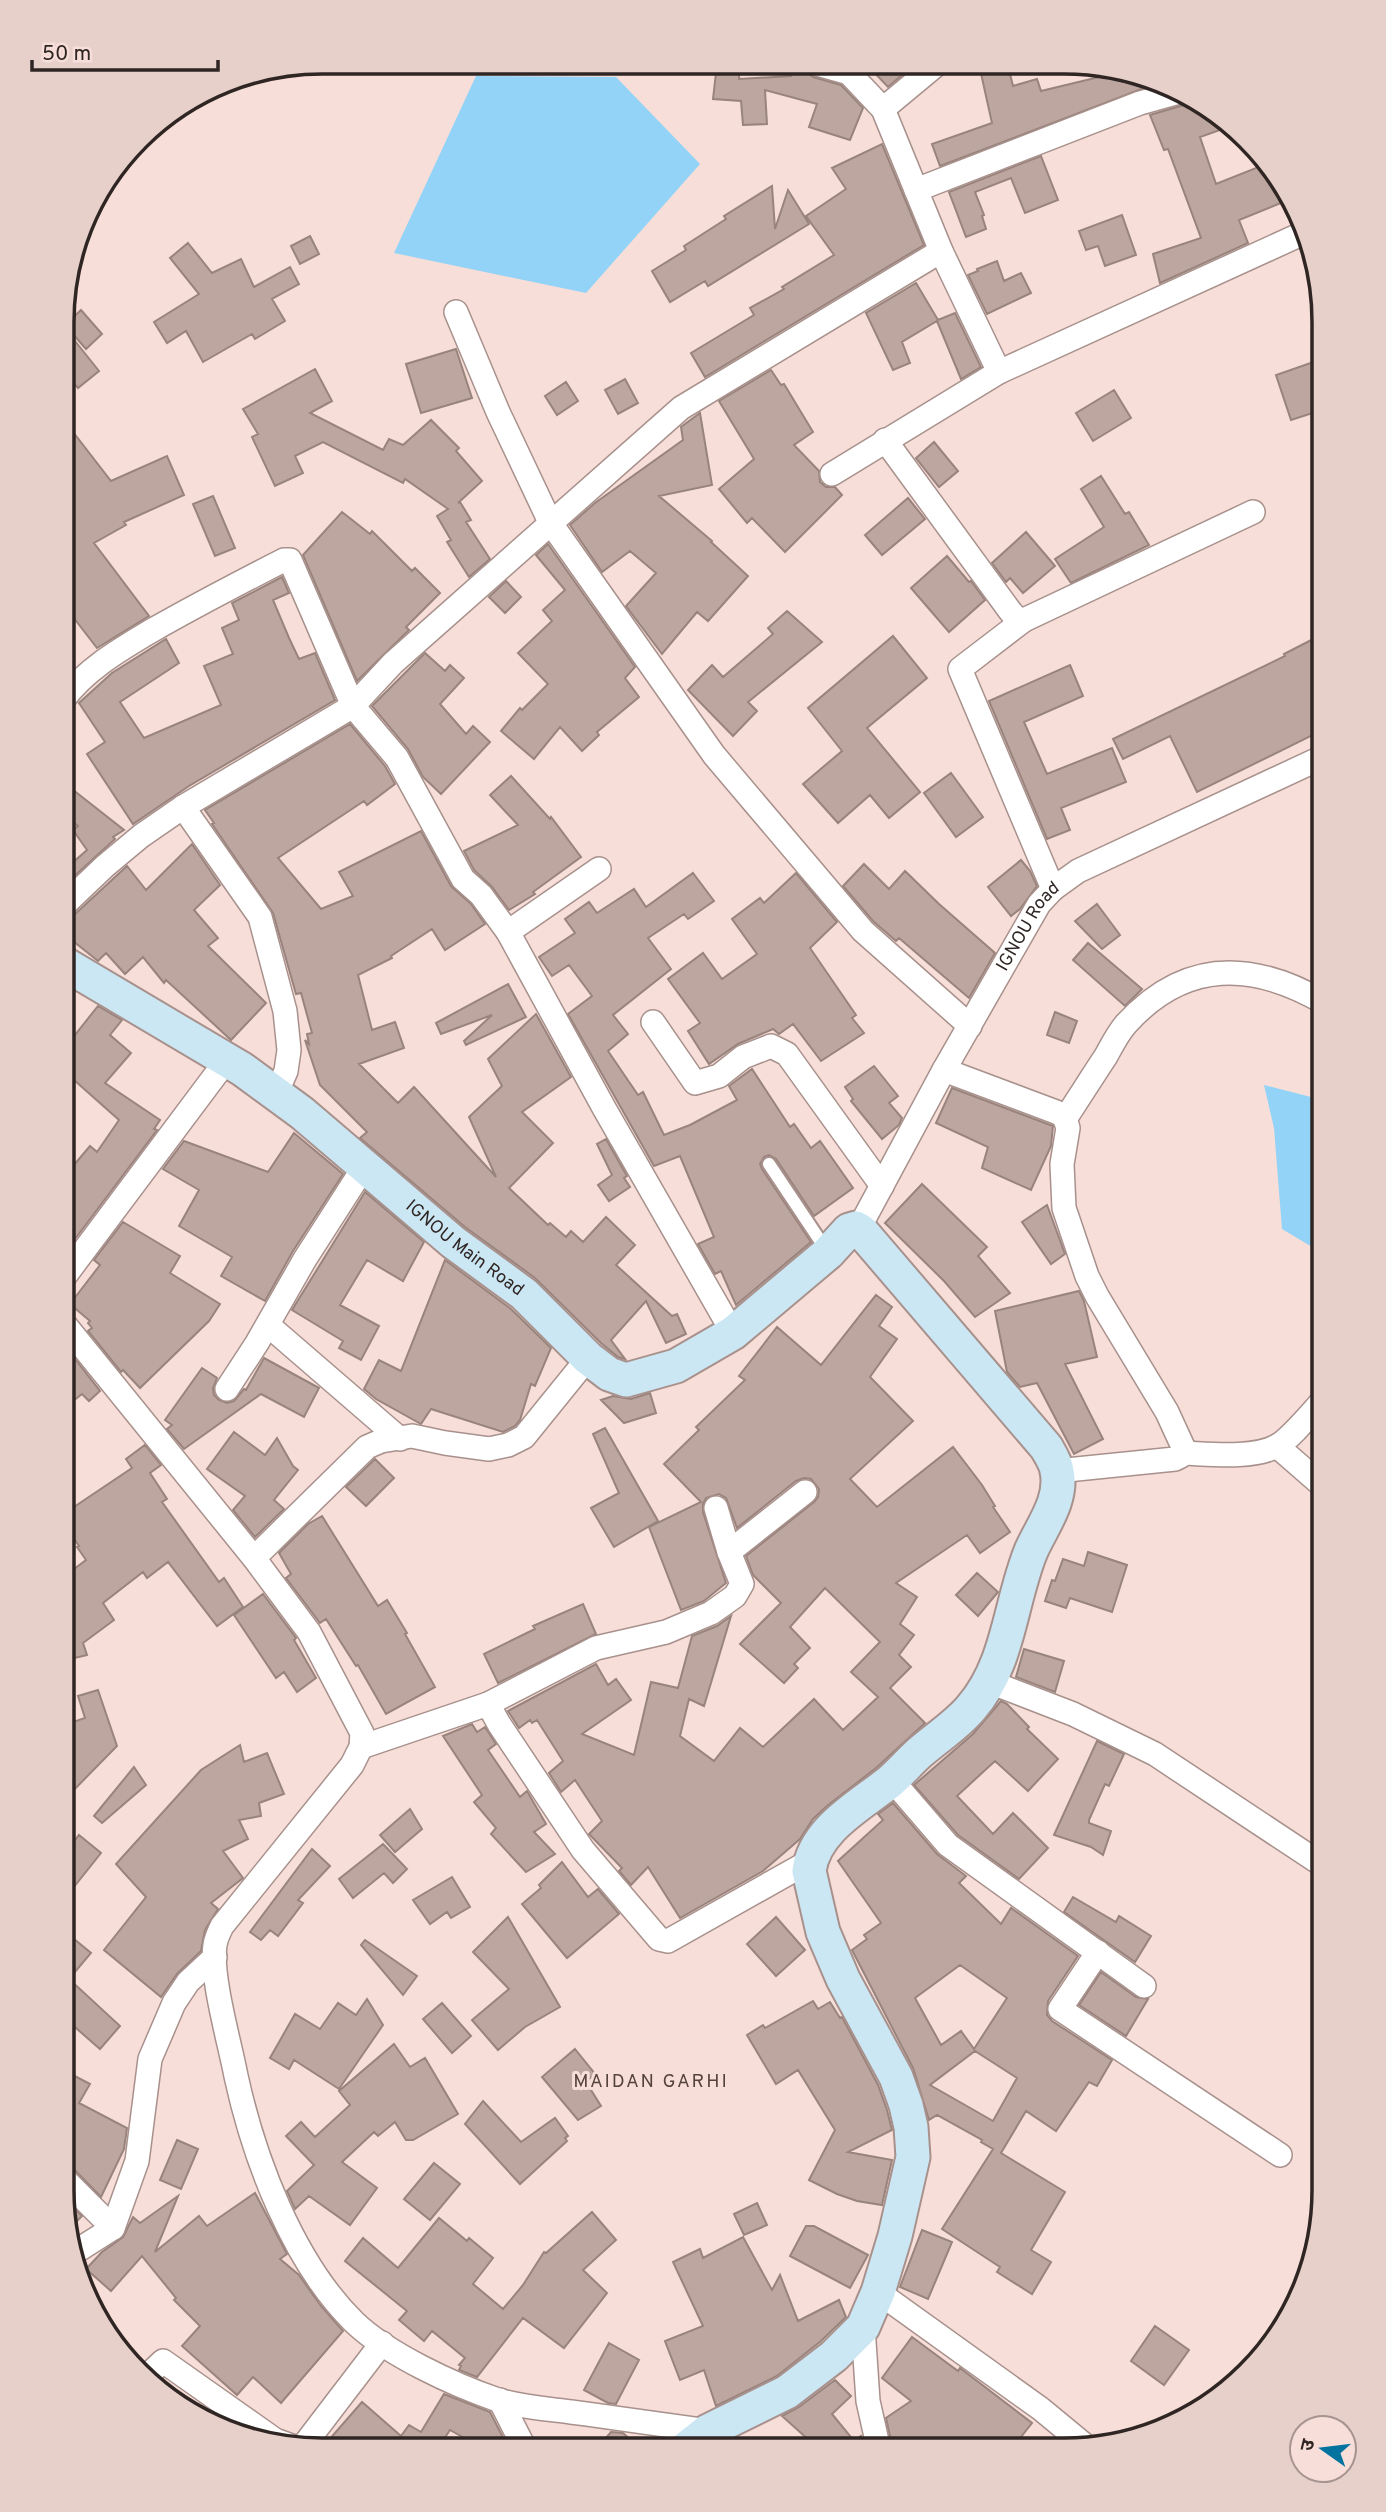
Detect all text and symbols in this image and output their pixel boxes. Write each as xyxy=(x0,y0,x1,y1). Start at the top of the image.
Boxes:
scale bar xyxy=(32,28,217,72)
text: 50 m xyxy=(42,41,91,68)
street label: IGNOU Road xyxy=(991,877,1064,975)
street label: IGNOU Main Road xyxy=(401,1195,528,1301)
district label: MAIDAN GARHI xyxy=(573,2070,729,2094)
north arrow xyxy=(1288,2414,1358,2484)
text: उ xyxy=(1295,2436,1322,2454)

